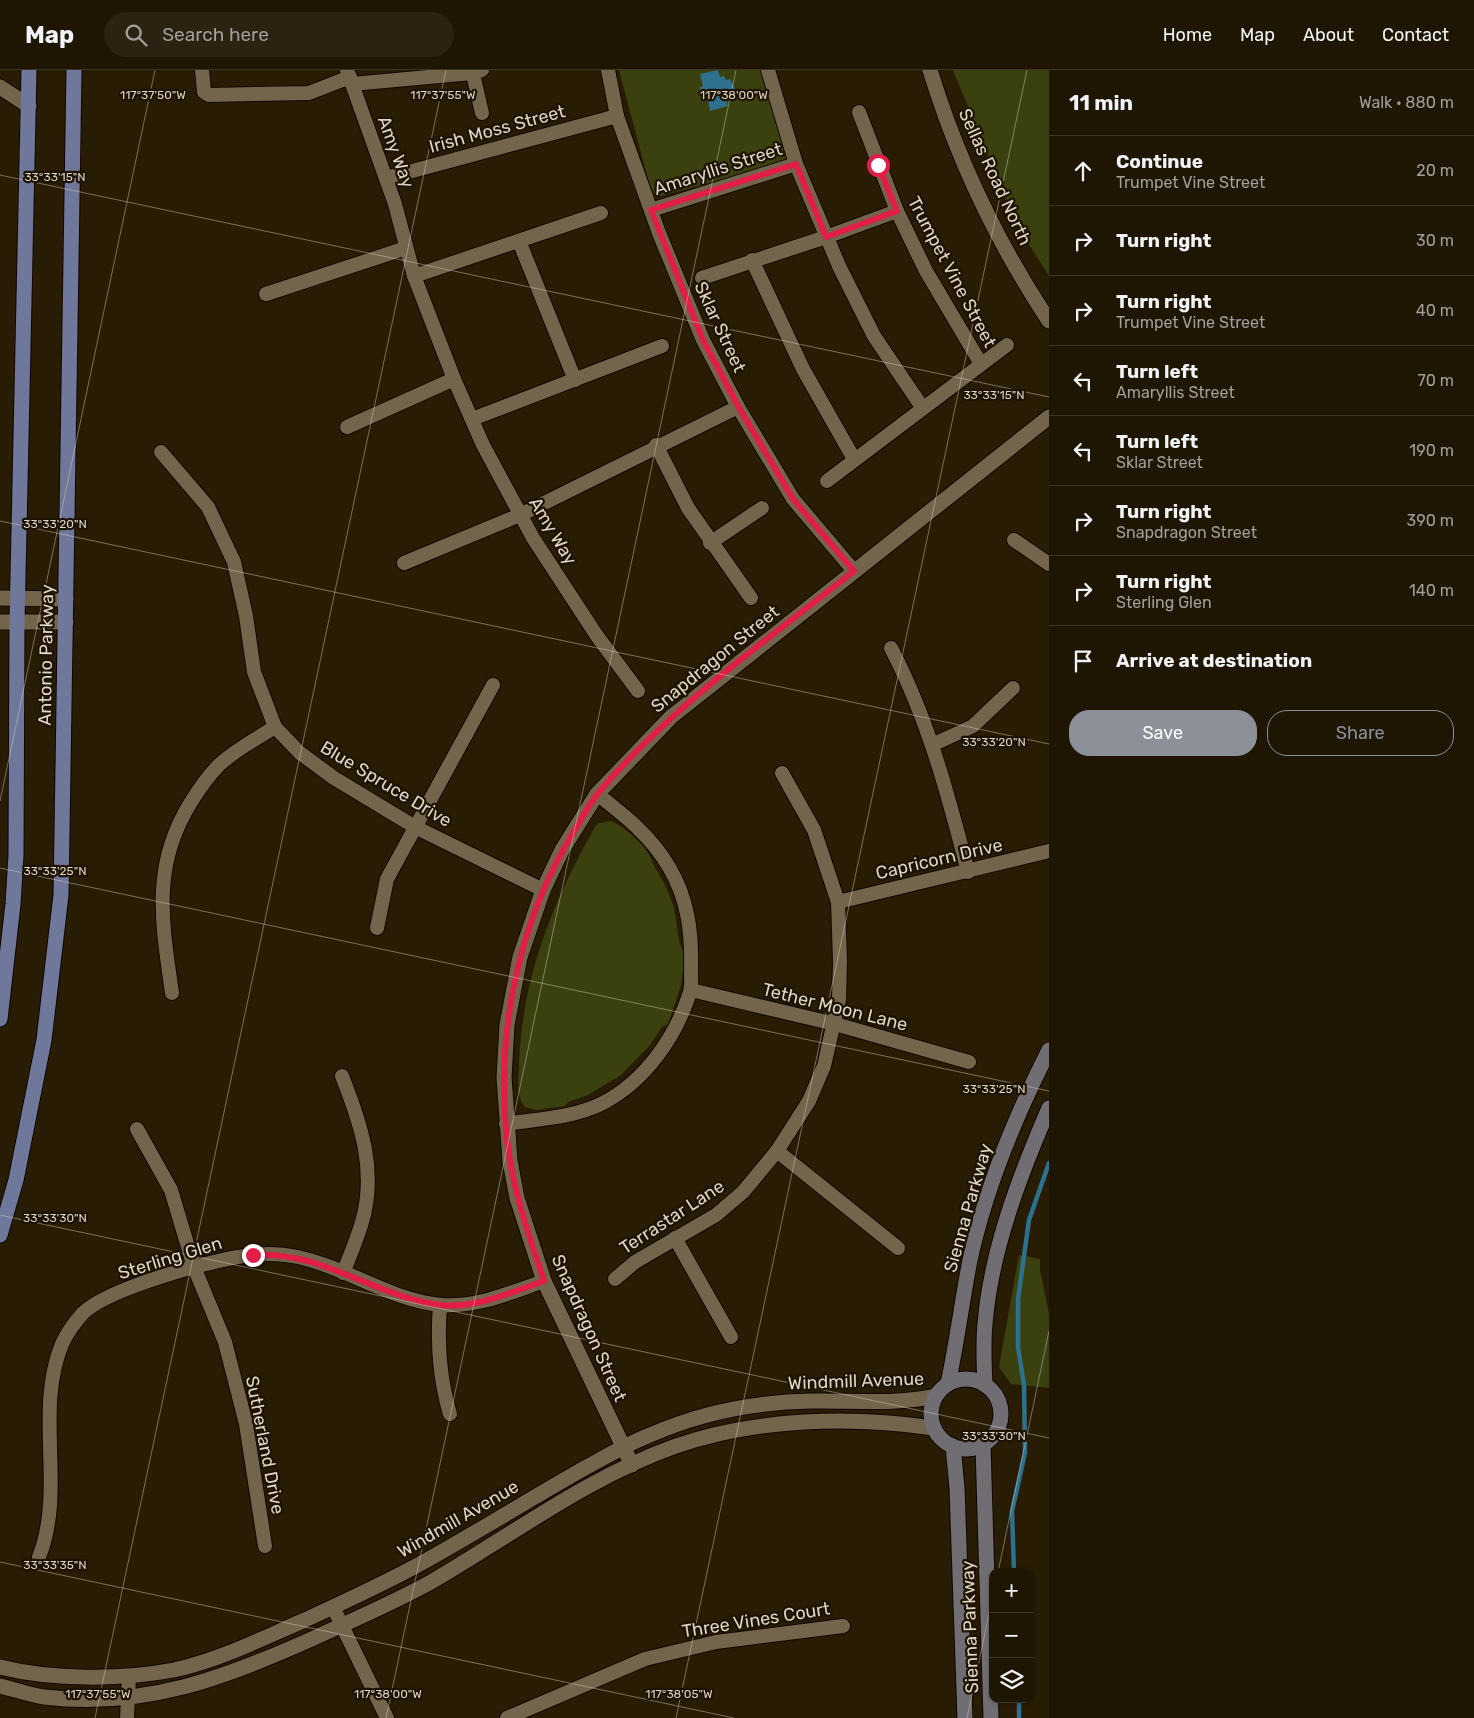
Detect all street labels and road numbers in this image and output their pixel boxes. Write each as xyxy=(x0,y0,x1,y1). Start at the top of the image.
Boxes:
street label: Irish Moss Street xyxy=(426,100,568,158)
street label: Sellas Road North xyxy=(954,105,1036,249)
street label: Amy Way xyxy=(373,113,419,191)
street label: Amaryllis Street xyxy=(651,138,785,200)
street label: Trumpet Vine Street xyxy=(903,193,1001,351)
street label: Sklar Street xyxy=(689,278,751,376)
street label: Amy Way xyxy=(524,493,582,569)
street label: Antonio Parkway xyxy=(34,584,58,726)
street label: Snapdragon Street xyxy=(646,601,784,717)
street label: Blue Spruce Drive xyxy=(316,736,456,832)
street label: Capricorn Drive xyxy=(873,834,1005,884)
street label: Tether Moon Lane xyxy=(760,978,910,1036)
street label: Sienna Parkway xyxy=(939,1141,997,1275)
street label: Terrastar Lane xyxy=(616,1175,728,1259)
street label: Sterling Glen xyxy=(115,1232,225,1284)
street label: Snapdragon Street xyxy=(547,1251,631,1405)
street label: Windmill Avenue xyxy=(787,1368,925,1394)
street label: Sutherland Drive xyxy=(241,1374,289,1516)
street label: Windmill Avenue xyxy=(393,1475,523,1563)
street label: Sienna Parkway xyxy=(957,1560,983,1694)
street label: Three Vines Court xyxy=(680,1597,832,1643)

